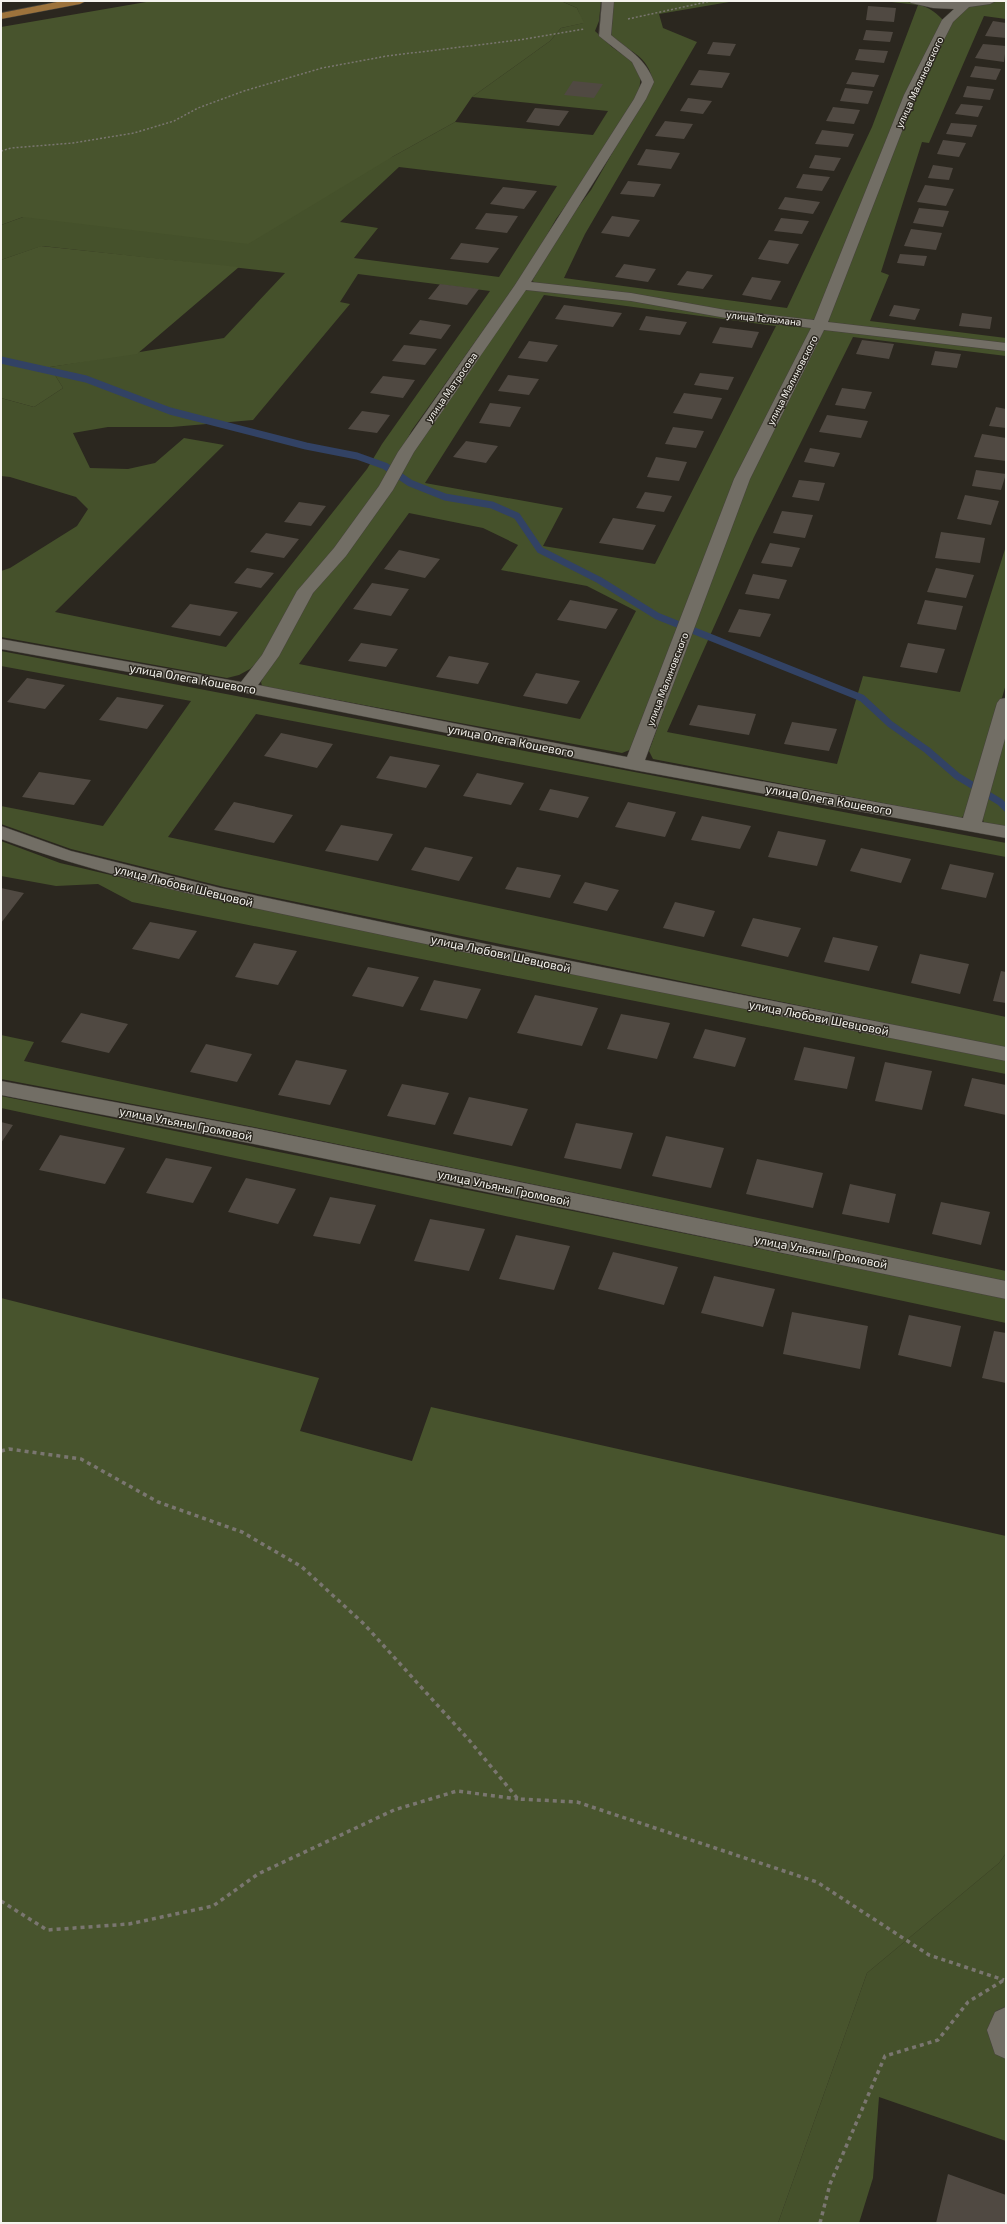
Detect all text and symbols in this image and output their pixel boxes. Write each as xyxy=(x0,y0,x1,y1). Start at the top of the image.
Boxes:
street label: улица Малиновского xyxy=(893,34,946,130)
street label: улица Тельмана xyxy=(726,308,802,329)
street label: улица Малиновского xyxy=(764,333,821,427)
street label: улица Матросова xyxy=(422,350,480,425)
street label: улица Малиновского xyxy=(644,630,691,728)
street label: улица Олега Кошевого xyxy=(129,660,257,697)
street label: улица Олега Кошевого xyxy=(447,721,575,760)
street label: улица Олега Кошевого xyxy=(765,781,893,818)
street label: улица Любови Шевцовой xyxy=(113,861,255,910)
street label: улица Любови Шевцовой xyxy=(430,931,572,976)
street label: улица Любови Шевцовой xyxy=(748,997,890,1038)
street label: улица Ульяны Громовой xyxy=(118,1103,254,1144)
street label: улица Ульяны Громовой xyxy=(436,1166,571,1209)
street label: улица Ульяны Громовой xyxy=(753,1231,889,1272)

